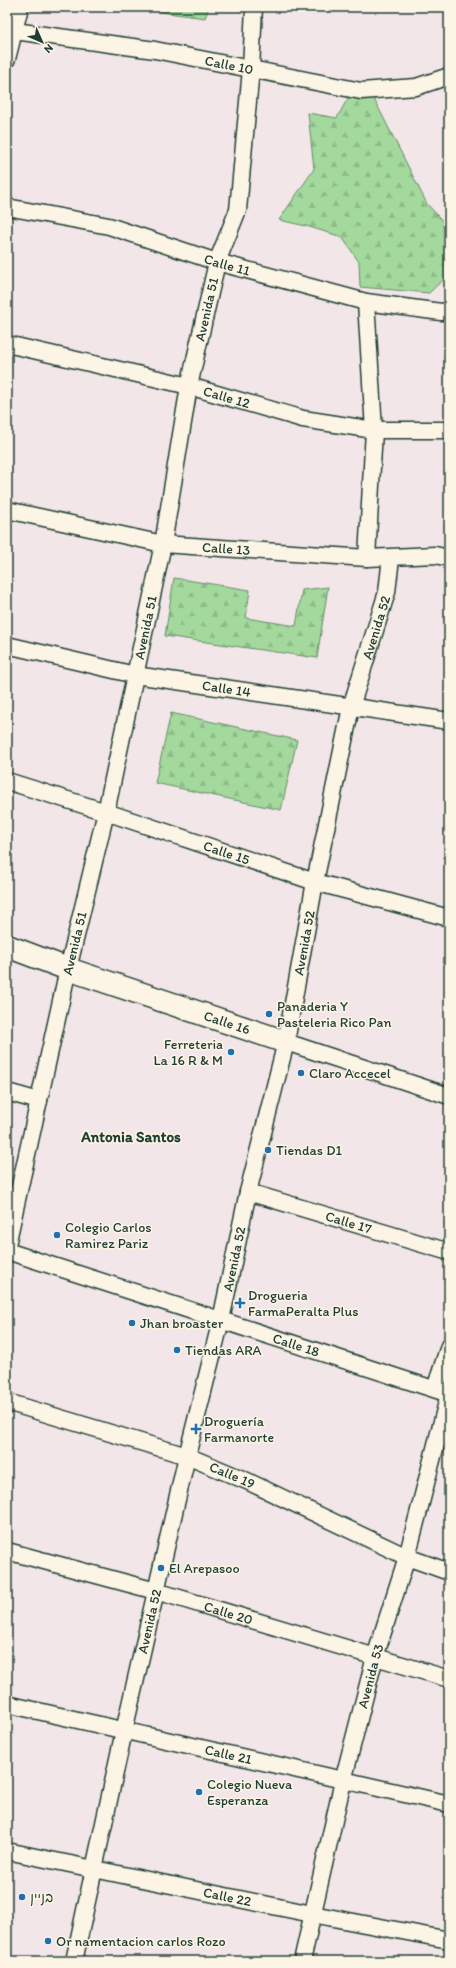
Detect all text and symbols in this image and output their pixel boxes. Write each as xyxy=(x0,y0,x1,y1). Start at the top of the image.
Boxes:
north arrow xyxy=(22,22,62,62)
text: N xyxy=(41,41,56,56)
street label: Calle 10 xyxy=(203,52,255,78)
street label: Calle 11 xyxy=(202,250,252,279)
street label: Avenida 51 xyxy=(191,275,222,343)
street label: Calle 12 xyxy=(201,382,253,412)
street label: Calle 13 xyxy=(202,538,251,558)
street label: Avenida 51 xyxy=(130,593,160,661)
street label: Avenida 52 xyxy=(358,593,394,661)
street label: Calle 14 xyxy=(201,676,253,700)
street label: Calle 15 xyxy=(201,837,252,868)
street label: Avenida 52 xyxy=(290,908,318,977)
street label: Avenida 51 xyxy=(58,909,90,977)
place label: Panaderia Y Pasteleria Rico Pan xyxy=(277,998,391,1031)
street label: Calle 16 xyxy=(202,1007,253,1038)
marker: Panaderia Y Pasteleria Rico Pan xyxy=(264,1009,274,1019)
place label: Ferreteria La 16 R & M xyxy=(153,1036,223,1069)
marker: Ferreteria La 16 R & M xyxy=(226,1047,236,1057)
place label: Claro Accecel xyxy=(309,1065,391,1082)
marker: Claro Accecel xyxy=(296,1068,306,1078)
district label: Antonia Santos xyxy=(80,1128,181,1146)
place label: Tiendas D1 xyxy=(276,1142,342,1159)
marker: Tiendas D1 xyxy=(263,1145,273,1155)
street label: Calle 17 xyxy=(323,1207,374,1237)
place label: Colegio Carlos Ramirez Pariz xyxy=(65,1219,152,1252)
street label: Avenida 52 xyxy=(219,1224,249,1293)
marker: Colegio Carlos Ramirez Pariz xyxy=(52,1230,62,1240)
place label: Drogueria FarmaPeralta Plus xyxy=(248,1287,359,1320)
marker: Drogueria FarmaPeralta Plus xyxy=(235,1298,245,1308)
place label: Jhan broaster xyxy=(140,1315,224,1332)
marker: Jhan broaster xyxy=(127,1318,137,1328)
street label: Calle 18 xyxy=(271,1329,322,1360)
place label: Tiendas ARA xyxy=(185,1342,262,1359)
marker: Tiendas ARA xyxy=(172,1345,182,1355)
place label: Droguería Farmanorte xyxy=(204,1413,275,1446)
marker: Droguería Farmanorte xyxy=(191,1424,201,1434)
street label: Calle 19 xyxy=(207,1458,258,1492)
place label: El Arepasoo xyxy=(169,1560,240,1577)
marker: El Arepasoo xyxy=(156,1563,166,1573)
street label: Avenida 52 xyxy=(134,1587,165,1655)
street label: Calle 20 xyxy=(202,1597,255,1628)
street label: Avenida 53 xyxy=(354,1641,387,1710)
street label: Calle 21 xyxy=(203,1741,254,1768)
place label: Colegio Nueva Esperanza xyxy=(207,1776,293,1809)
marker: Colegio Nueva Esperanza xyxy=(194,1787,204,1797)
street label: Calle 22 xyxy=(202,1883,254,1910)
place label: בניין xyxy=(30,1889,53,1906)
marker: בניין xyxy=(17,1892,27,1902)
place label: Or namentacion carlos Rozo xyxy=(56,1933,226,1950)
marker: Or namentacion carlos Rozo xyxy=(43,1936,53,1946)

